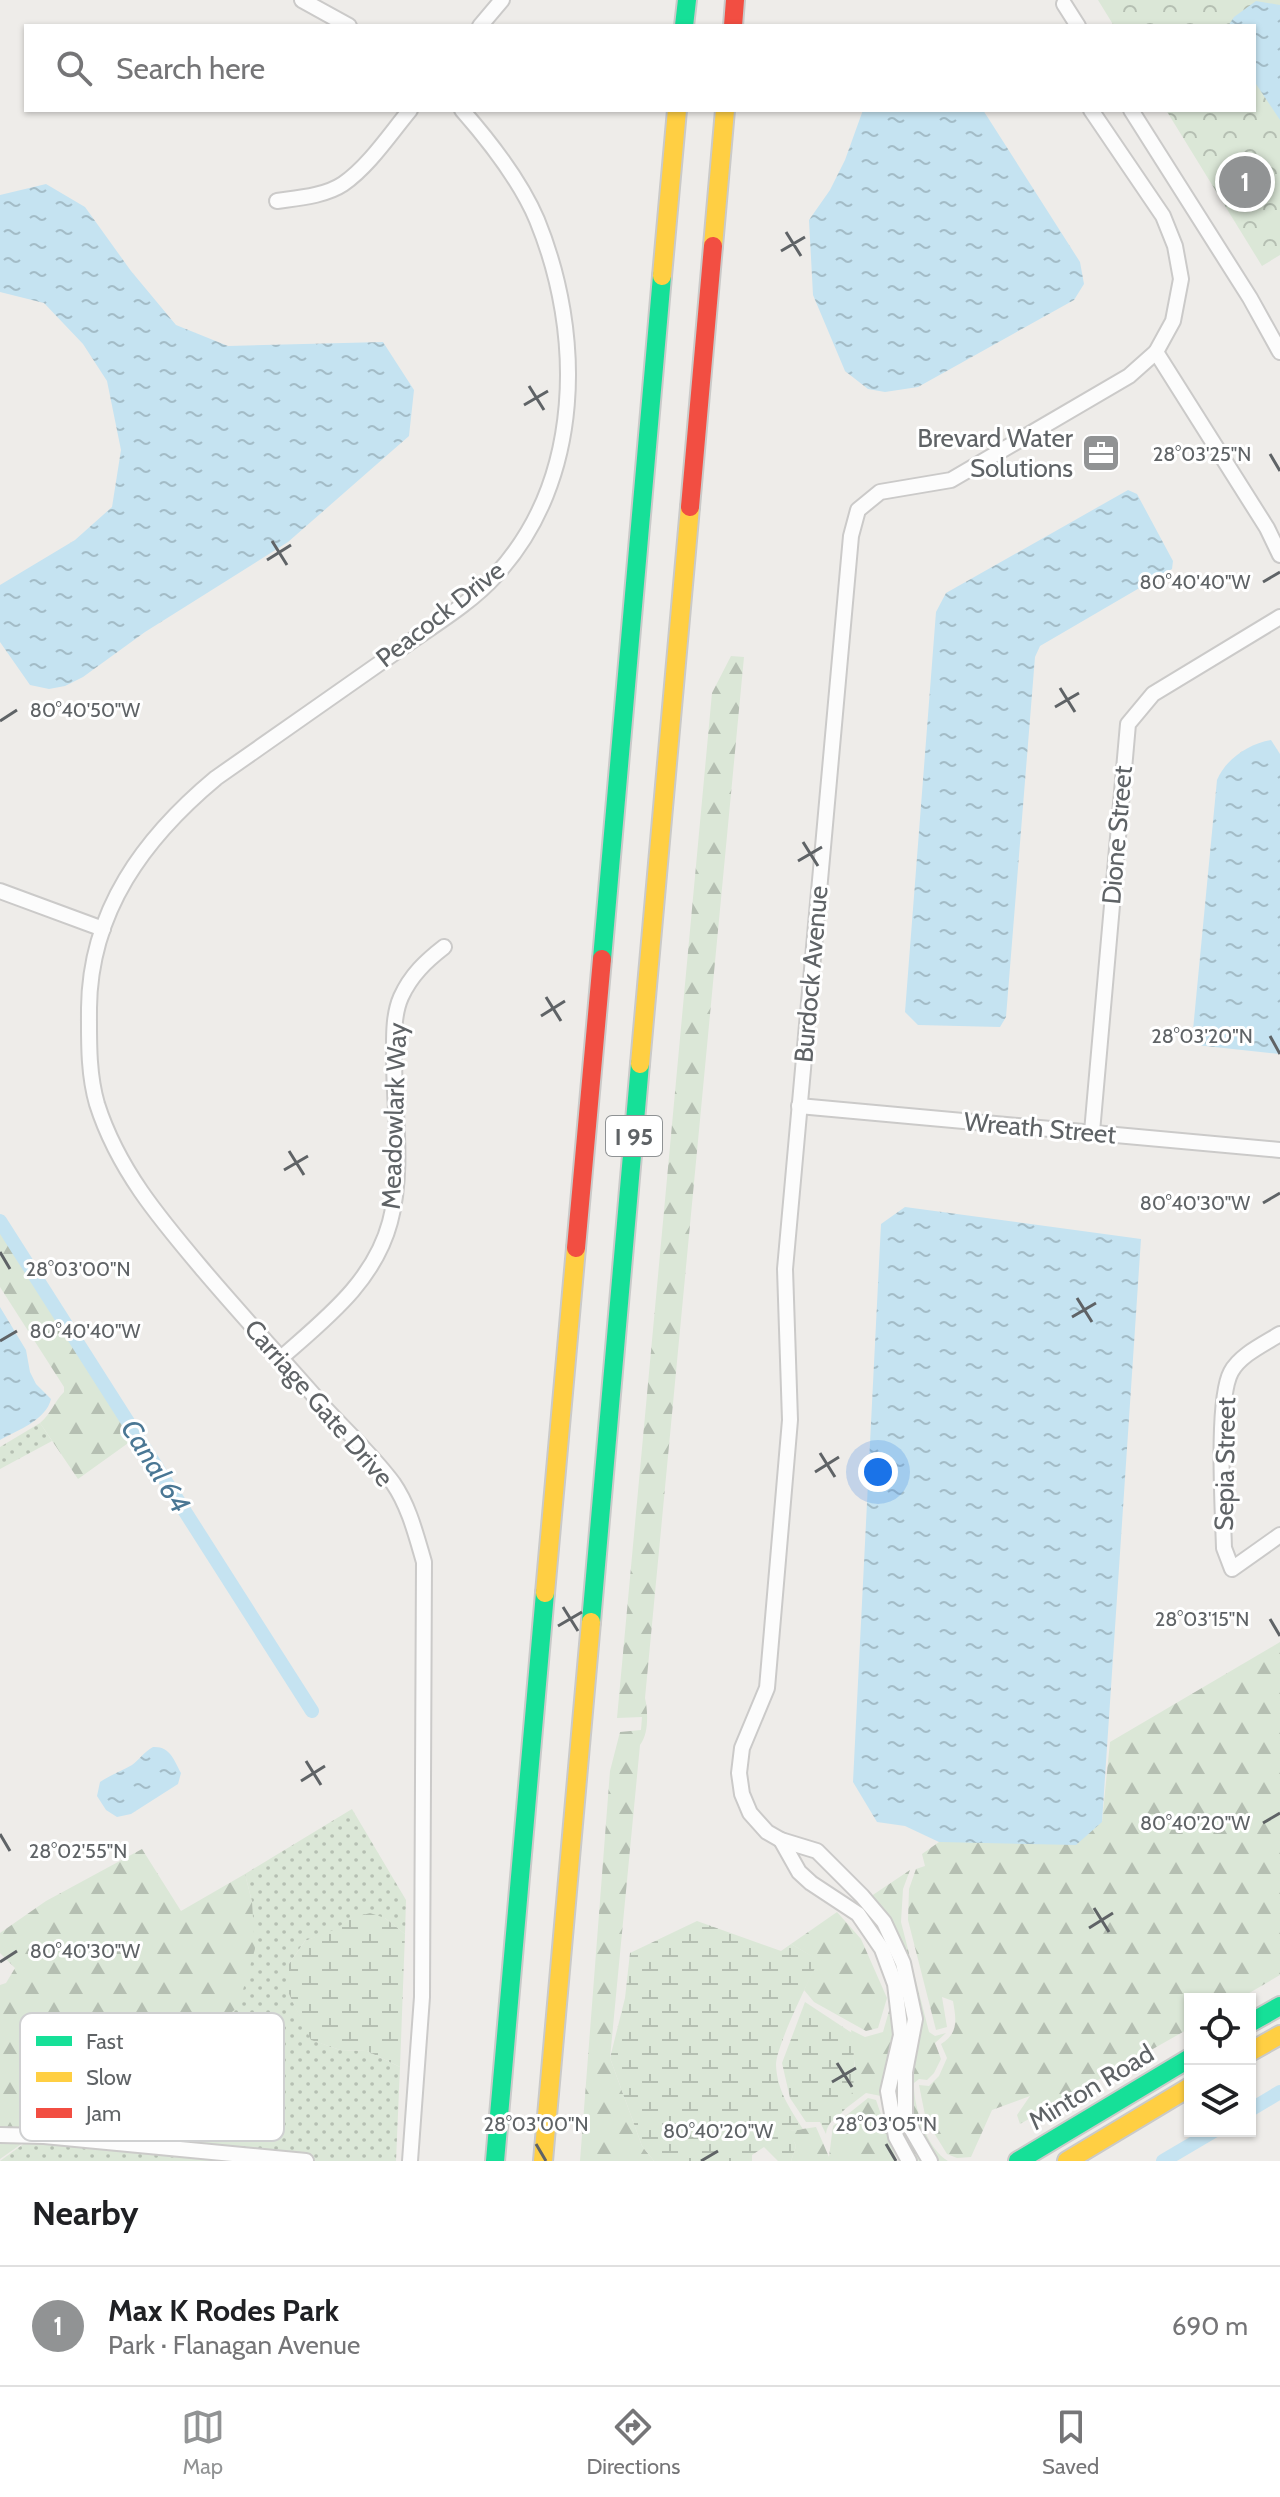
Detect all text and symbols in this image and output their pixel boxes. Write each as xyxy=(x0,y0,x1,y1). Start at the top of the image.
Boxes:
search box xyxy=(24,24,1256,112)
icon: search xyxy=(52,46,96,90)
text: Search here xyxy=(116,50,265,87)
pin: 1 xyxy=(1219,152,1271,212)
place label: Brevard Water Solutions xyxy=(917,422,1074,484)
office icon: Brevard Water Solutions xyxy=(1080,432,1122,474)
text: 28°03'25"N xyxy=(1153,442,1251,466)
street label: Peacock Drive xyxy=(370,554,510,674)
text: 80°40'40"W xyxy=(1140,570,1250,594)
text: 80°40'50"W xyxy=(30,698,140,722)
street label: Dione Street xyxy=(1095,764,1139,906)
street label: Burdock Avenue xyxy=(787,884,835,1064)
street label: Meadowlark Way xyxy=(375,1022,413,1210)
text: 28°03'20"N xyxy=(1151,1024,1253,1048)
street label: Wreath Street xyxy=(963,1105,1118,1151)
road number: I 95 xyxy=(606,1116,662,1156)
text: 80°40'30"W xyxy=(1140,1191,1250,1215)
text: 28°03'00"N xyxy=(25,1257,131,1281)
street label: Carriage Gate Drive xyxy=(238,1313,400,1493)
text: 80°40'40"W xyxy=(30,1319,140,1343)
street label: Sepia Street xyxy=(1208,1397,1242,1531)
water label: Canal 64 xyxy=(114,1413,198,1519)
your location xyxy=(858,1452,898,1492)
text: 28°03'15"N xyxy=(1155,1607,1249,1631)
text: 80°40'20"W xyxy=(1140,1811,1250,1835)
text: 28°02'55"N xyxy=(29,1839,127,1863)
text: 80°40'30"W xyxy=(30,1939,140,1963)
map controls xyxy=(1184,1993,1256,2137)
button: locate xyxy=(1184,1993,1256,2065)
legend xyxy=(20,2013,284,2141)
text: Fast xyxy=(86,2028,124,2055)
street label: Minton Road xyxy=(1023,2037,1159,2137)
text: Slow xyxy=(86,2064,132,2091)
button: layers xyxy=(1184,2065,1256,2137)
text: Jam xyxy=(85,2100,121,2127)
text: 28°03'00"N xyxy=(483,2112,589,2136)
text: 28°03'05"N xyxy=(835,2112,937,2136)
text: 80°40'20"W xyxy=(663,2119,773,2143)
text: Nearby xyxy=(32,2192,139,2234)
text: Max K Rodes Park xyxy=(108,2292,339,2329)
text: 1 xyxy=(53,2310,63,2342)
text: 690 m xyxy=(1172,2310,1248,2342)
text: Park · Flanagan Avenue xyxy=(108,2329,360,2361)
tab: Map xyxy=(181,2405,225,2480)
tab: Directions xyxy=(586,2405,680,2480)
tab: Saved xyxy=(1042,2405,1099,2480)

